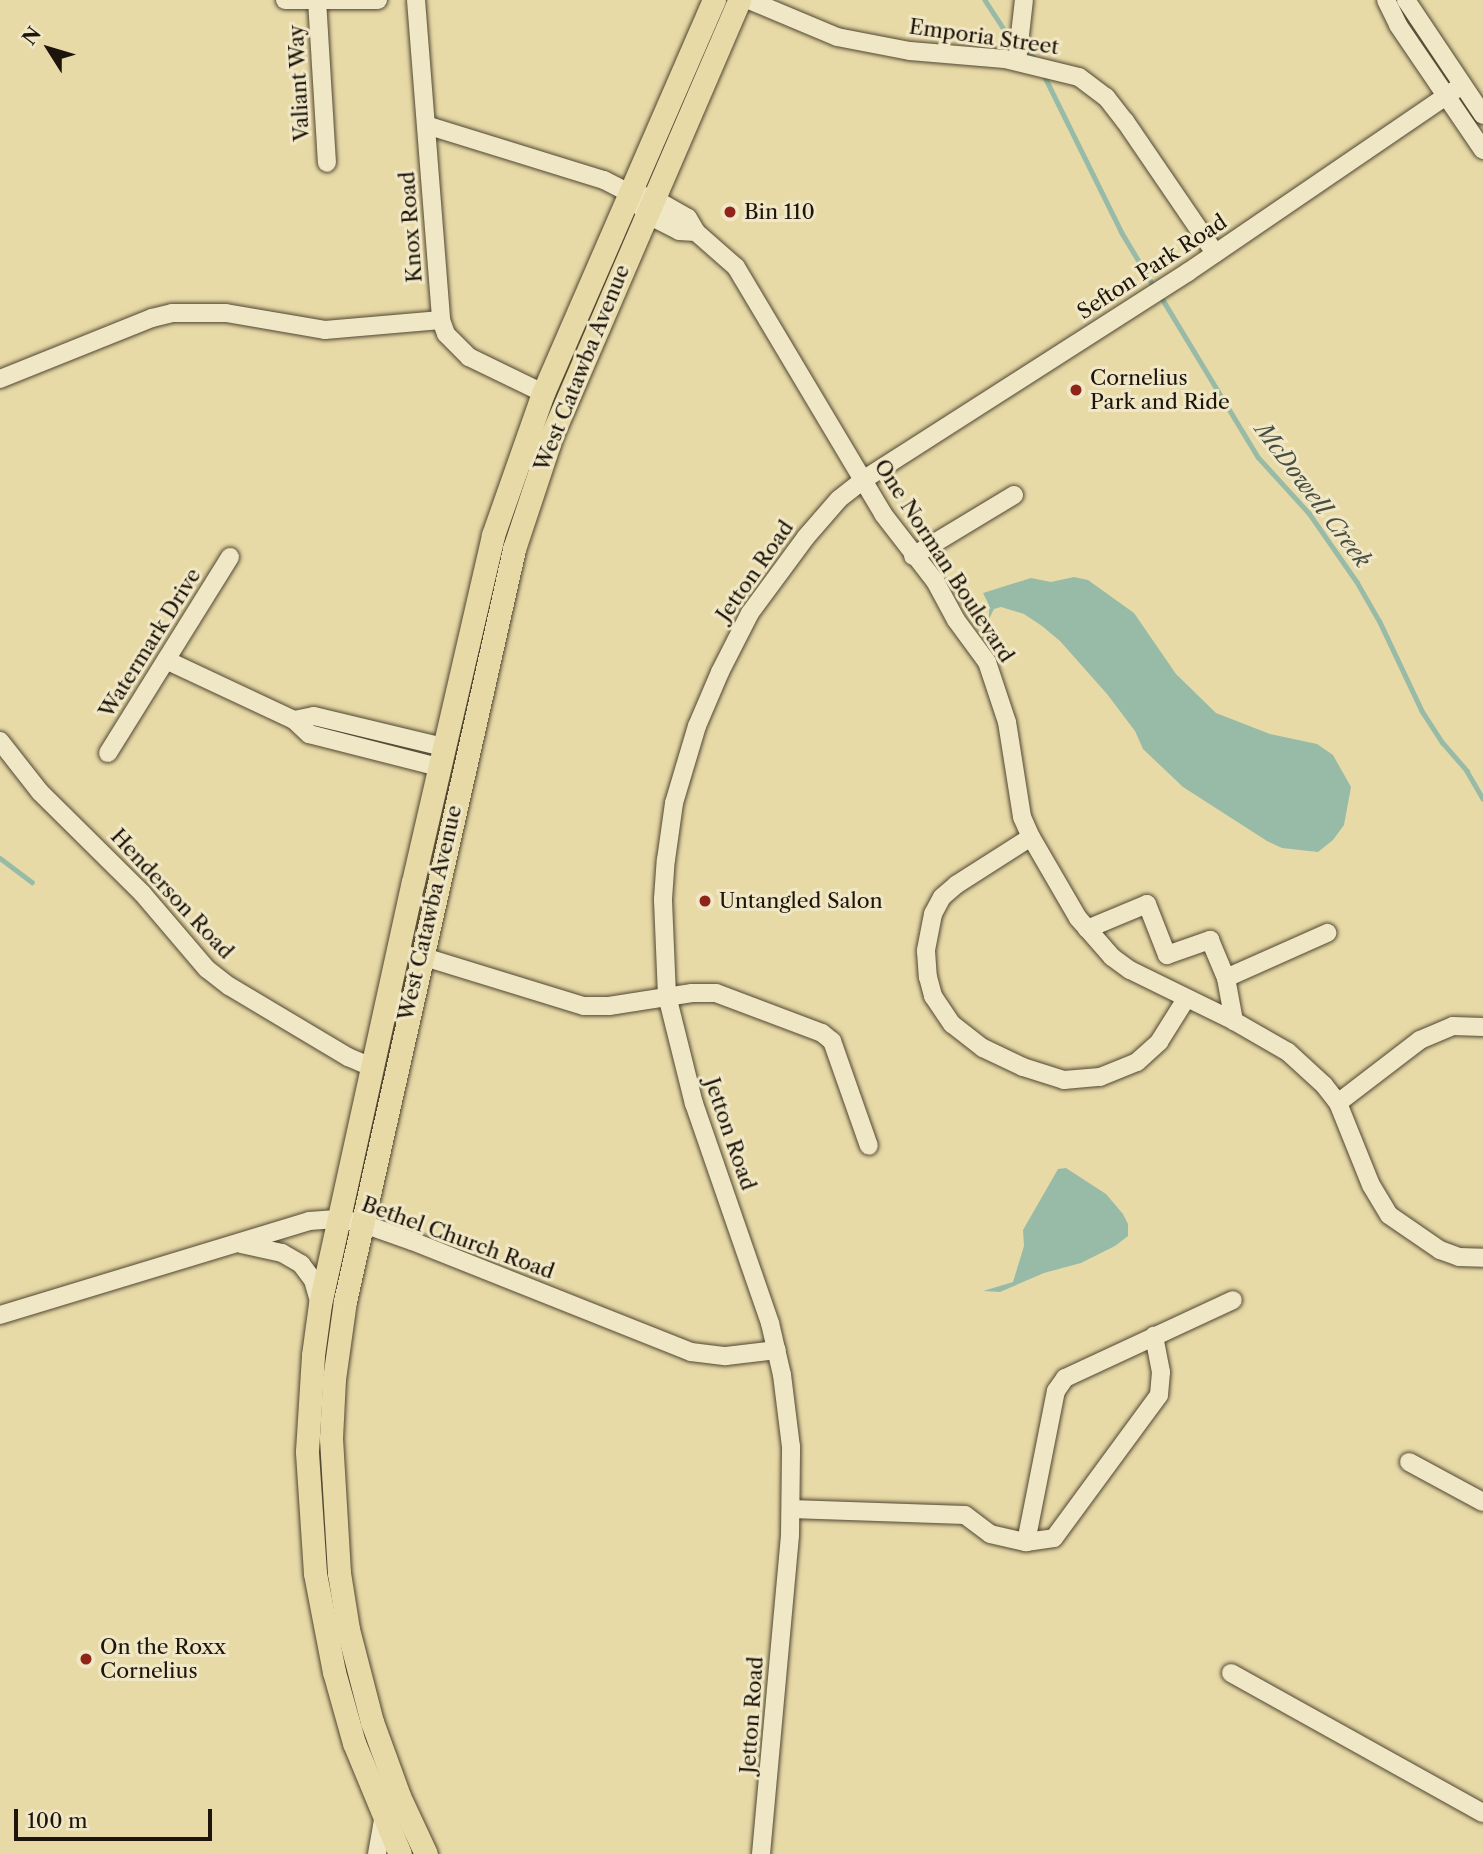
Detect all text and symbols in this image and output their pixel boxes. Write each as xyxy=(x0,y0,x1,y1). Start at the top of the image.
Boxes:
north arrow xyxy=(14,14,84,84)
street label: Emporia Street xyxy=(907,14,1061,60)
text: N xyxy=(18,23,46,50)
street label: Valiant Way xyxy=(283,24,315,142)
street label: Knox Road xyxy=(395,170,427,284)
place label: Bin 110 xyxy=(744,199,815,225)
marker: Bin 110 xyxy=(722,204,738,220)
street label: Sefton Park Road xyxy=(1072,209,1232,325)
street label: West Catawba Avenue xyxy=(529,261,635,475)
place label: Cornelius Park and Ride xyxy=(1090,365,1230,415)
marker: Cornelius Park and Ride xyxy=(1068,382,1084,398)
water label: McDowell Creek xyxy=(1249,417,1377,573)
street label: One Norman Boulevard xyxy=(869,455,1019,667)
street label: Jetton Road xyxy=(711,516,799,626)
street label: Watermark Drive xyxy=(94,563,206,723)
street label: West Catawba Avenue xyxy=(393,802,467,1024)
street label: Henderson Road xyxy=(105,824,239,964)
place label: Untangled Salon xyxy=(719,888,883,914)
marker: Untangled Salon xyxy=(697,893,713,909)
street label: Jetton Road xyxy=(699,1074,761,1194)
street label: Bethel Church Road xyxy=(358,1191,558,1285)
place label: On the Roxx Cornelius xyxy=(100,1634,226,1684)
marker: On the Roxx Cornelius xyxy=(78,1651,94,1667)
street label: Jetton Road xyxy=(735,1656,769,1774)
scale bar xyxy=(18,1794,215,1838)
text: 100 m xyxy=(27,1808,88,1833)

